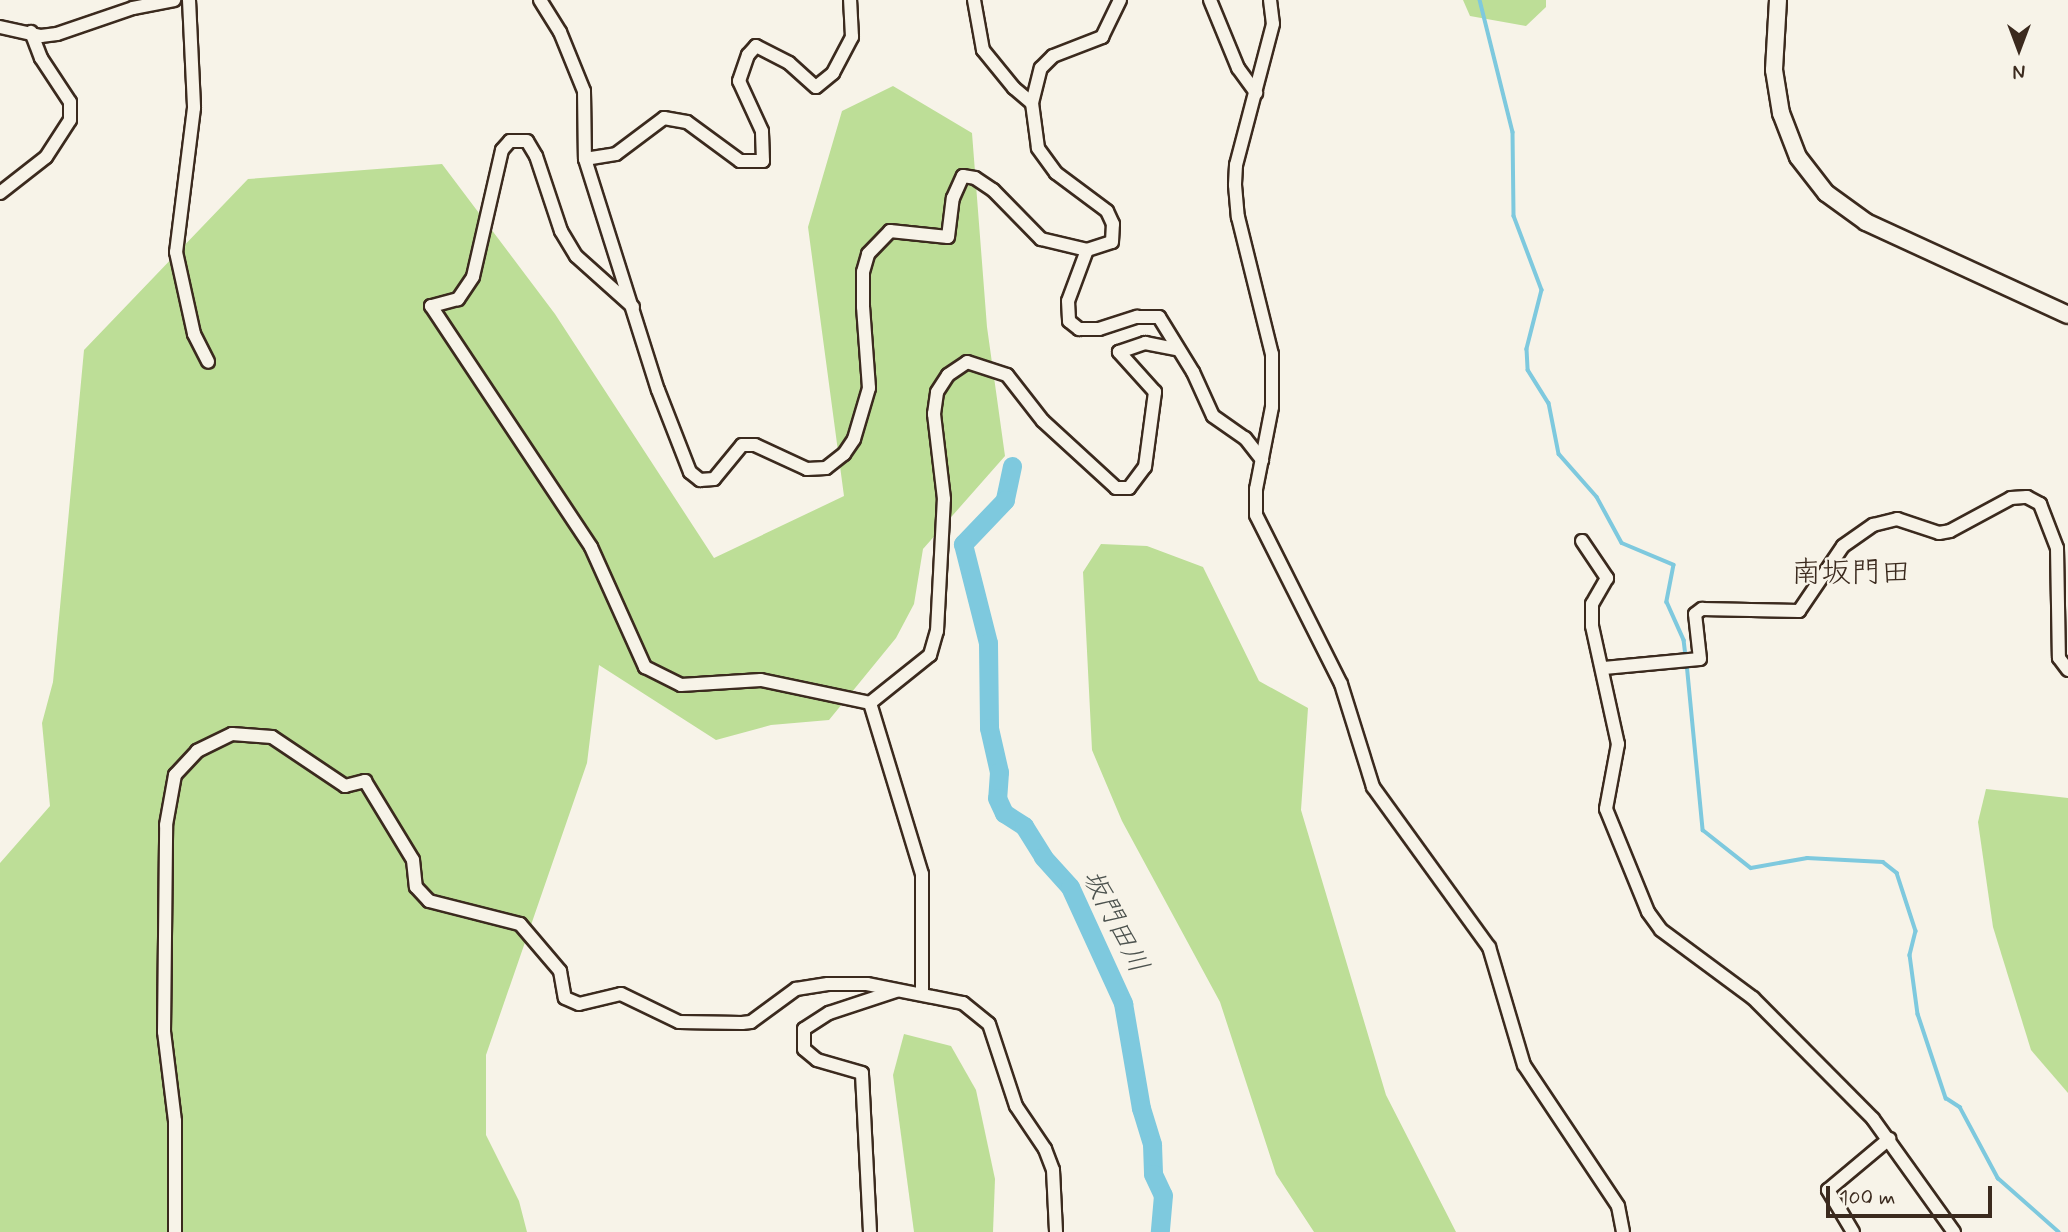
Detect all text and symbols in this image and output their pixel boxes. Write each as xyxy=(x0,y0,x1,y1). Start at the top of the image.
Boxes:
north arrow xyxy=(1984,14,2054,84)
text: N xyxy=(2013,58,2025,83)
district label: 南坂門田 xyxy=(1791,556,1911,592)
water label: 坂門田川 xyxy=(1074,864,1154,980)
scale bar xyxy=(1830,1172,1996,1216)
text: 100 m xyxy=(1839,1184,1895,1212)

